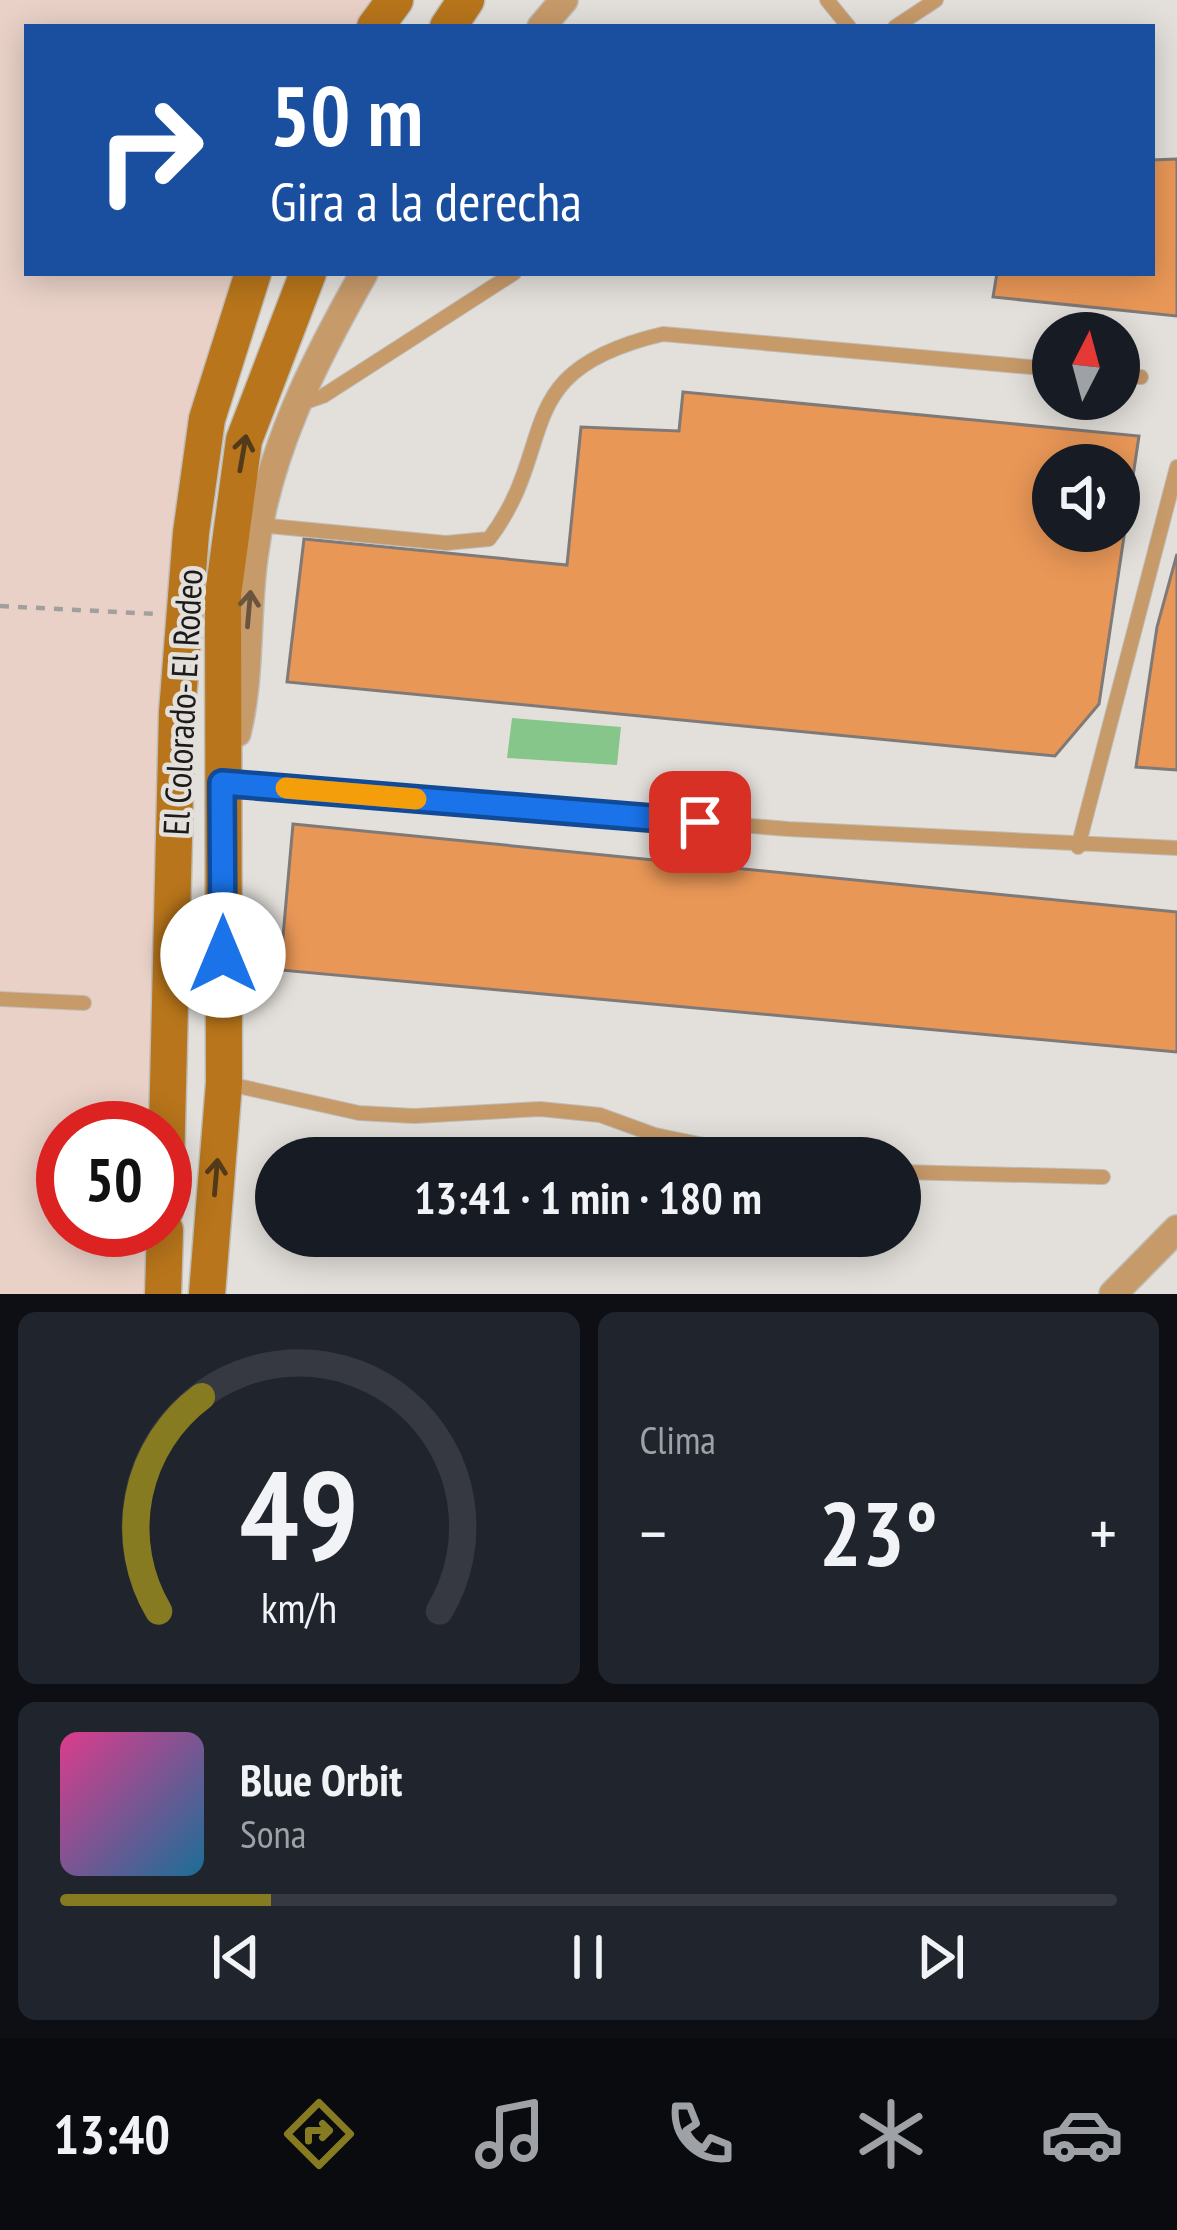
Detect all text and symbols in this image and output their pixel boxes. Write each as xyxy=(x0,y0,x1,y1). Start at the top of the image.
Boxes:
text: 50 m xyxy=(270,60,423,169)
icon: right xyxy=(72,72,228,228)
text: Gira a la derecha xyxy=(270,166,582,236)
north arrow xyxy=(1032,312,1140,420)
map controls xyxy=(1032,312,1140,552)
one-way arrow xyxy=(232,435,255,474)
button: sound xyxy=(1032,444,1140,552)
street label: El Colorado- El Rodeo xyxy=(152,568,212,836)
one-way arrow xyxy=(238,590,261,629)
pin xyxy=(649,771,751,873)
icon: arrive xyxy=(667,789,733,855)
position arrow xyxy=(160,892,286,1018)
speed limit sign: 50 xyxy=(36,1101,192,1257)
one-way arrow xyxy=(205,1158,228,1197)
text: 13:41 · 1 min · 180 m xyxy=(414,1168,762,1226)
text: Clima xyxy=(640,1414,716,1465)
text: 49 xyxy=(239,1433,358,1594)
text: 23° xyxy=(819,1474,938,1591)
text: − xyxy=(640,1490,667,1575)
text: + xyxy=(1090,1490,1117,1575)
text: km/h xyxy=(261,1579,337,1635)
text: Blue Orbit xyxy=(240,1750,402,1808)
text: Sona xyxy=(240,1808,306,1859)
icon: previous xyxy=(203,1924,269,1990)
icon: pause xyxy=(555,1924,621,1990)
icon: next xyxy=(908,1924,974,1990)
icon: directions xyxy=(277,2092,361,2176)
icon: music xyxy=(468,2092,552,2176)
icon: phone xyxy=(658,2092,742,2176)
icon: climate xyxy=(849,2092,933,2176)
icon: car xyxy=(1040,2092,1124,2176)
text: 13:40 xyxy=(53,2099,170,2169)

